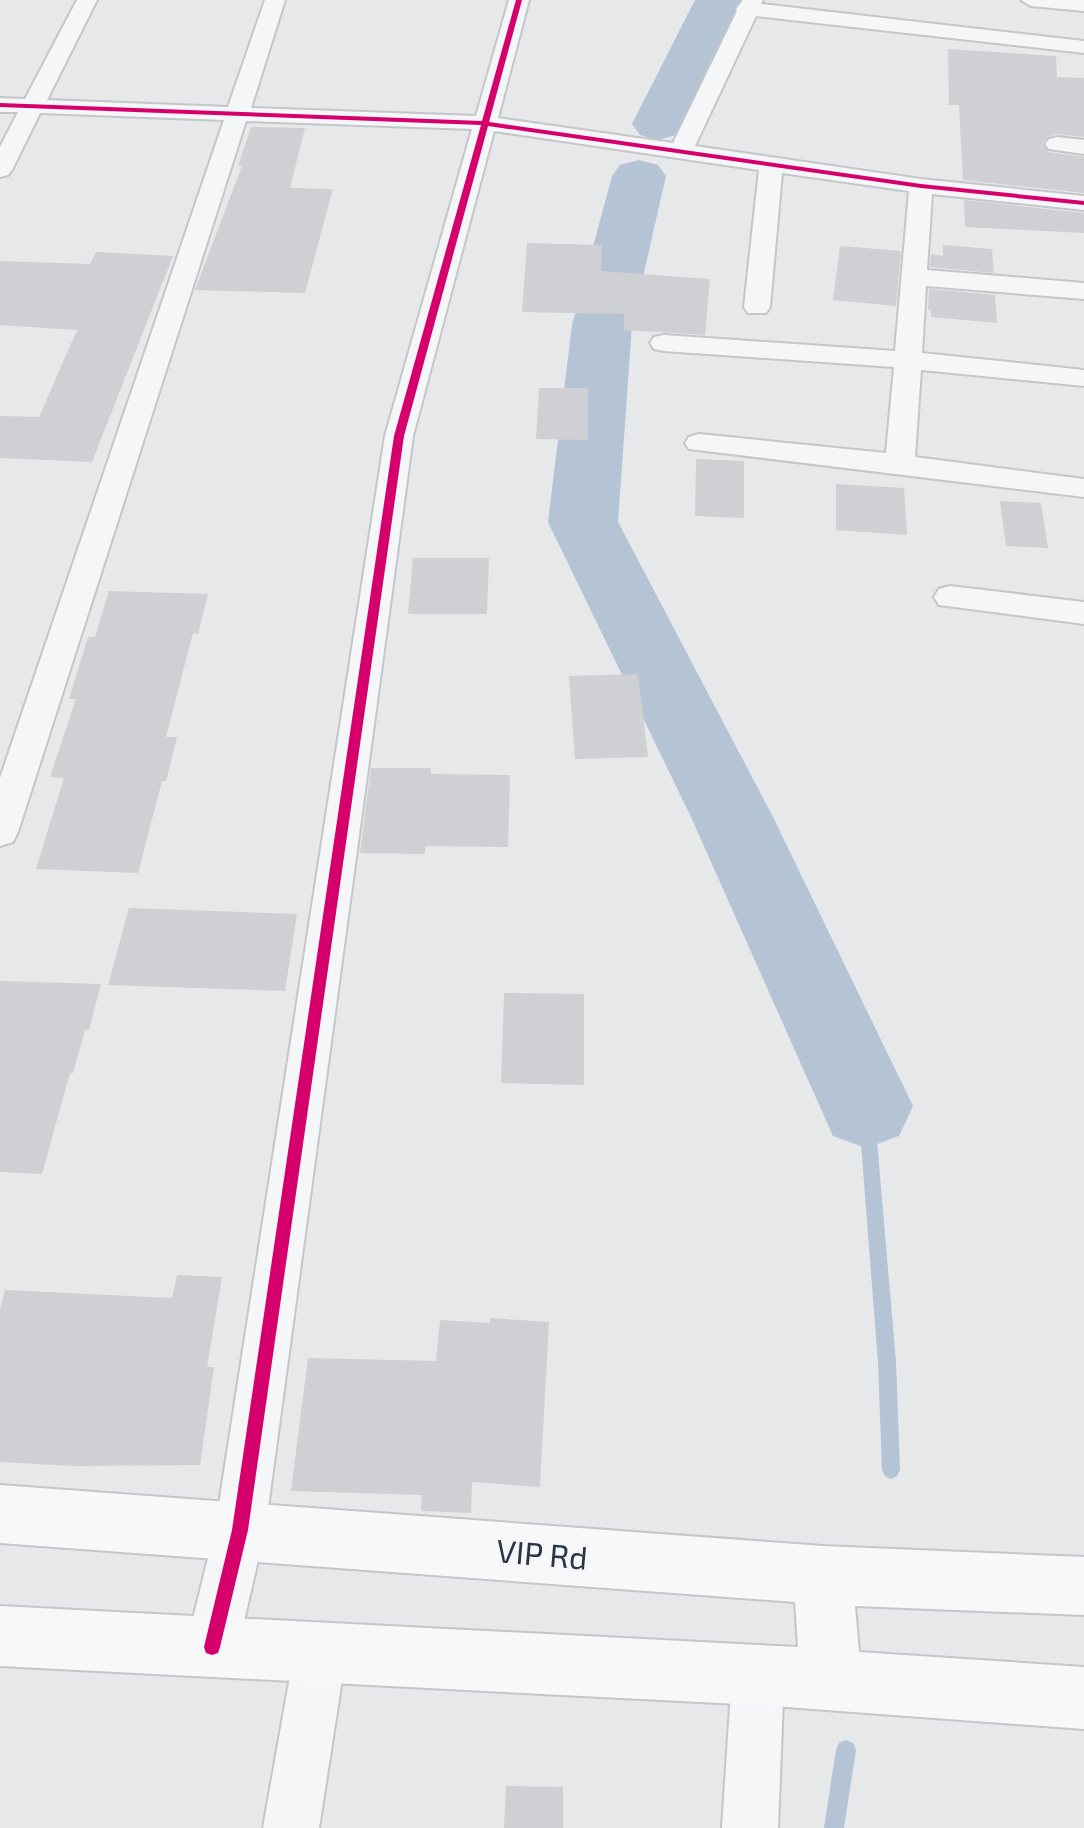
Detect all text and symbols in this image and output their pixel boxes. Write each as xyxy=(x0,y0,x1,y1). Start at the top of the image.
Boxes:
street label: VIP Rd xyxy=(495,1530,589,1576)

